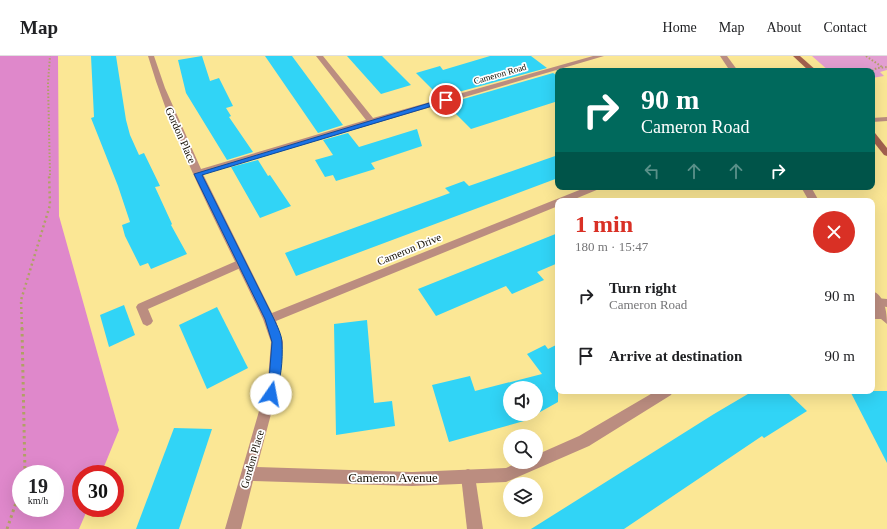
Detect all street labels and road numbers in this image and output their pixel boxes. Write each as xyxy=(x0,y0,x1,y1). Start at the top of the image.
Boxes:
street label: Cameron Road xyxy=(473,62,528,86)
street label: Gordon Place xyxy=(163,105,199,165)
street label: Cameron Drive xyxy=(375,231,443,267)
street label: Gordon Place xyxy=(238,428,266,490)
street label: Cameron Avenue xyxy=(348,470,438,485)

